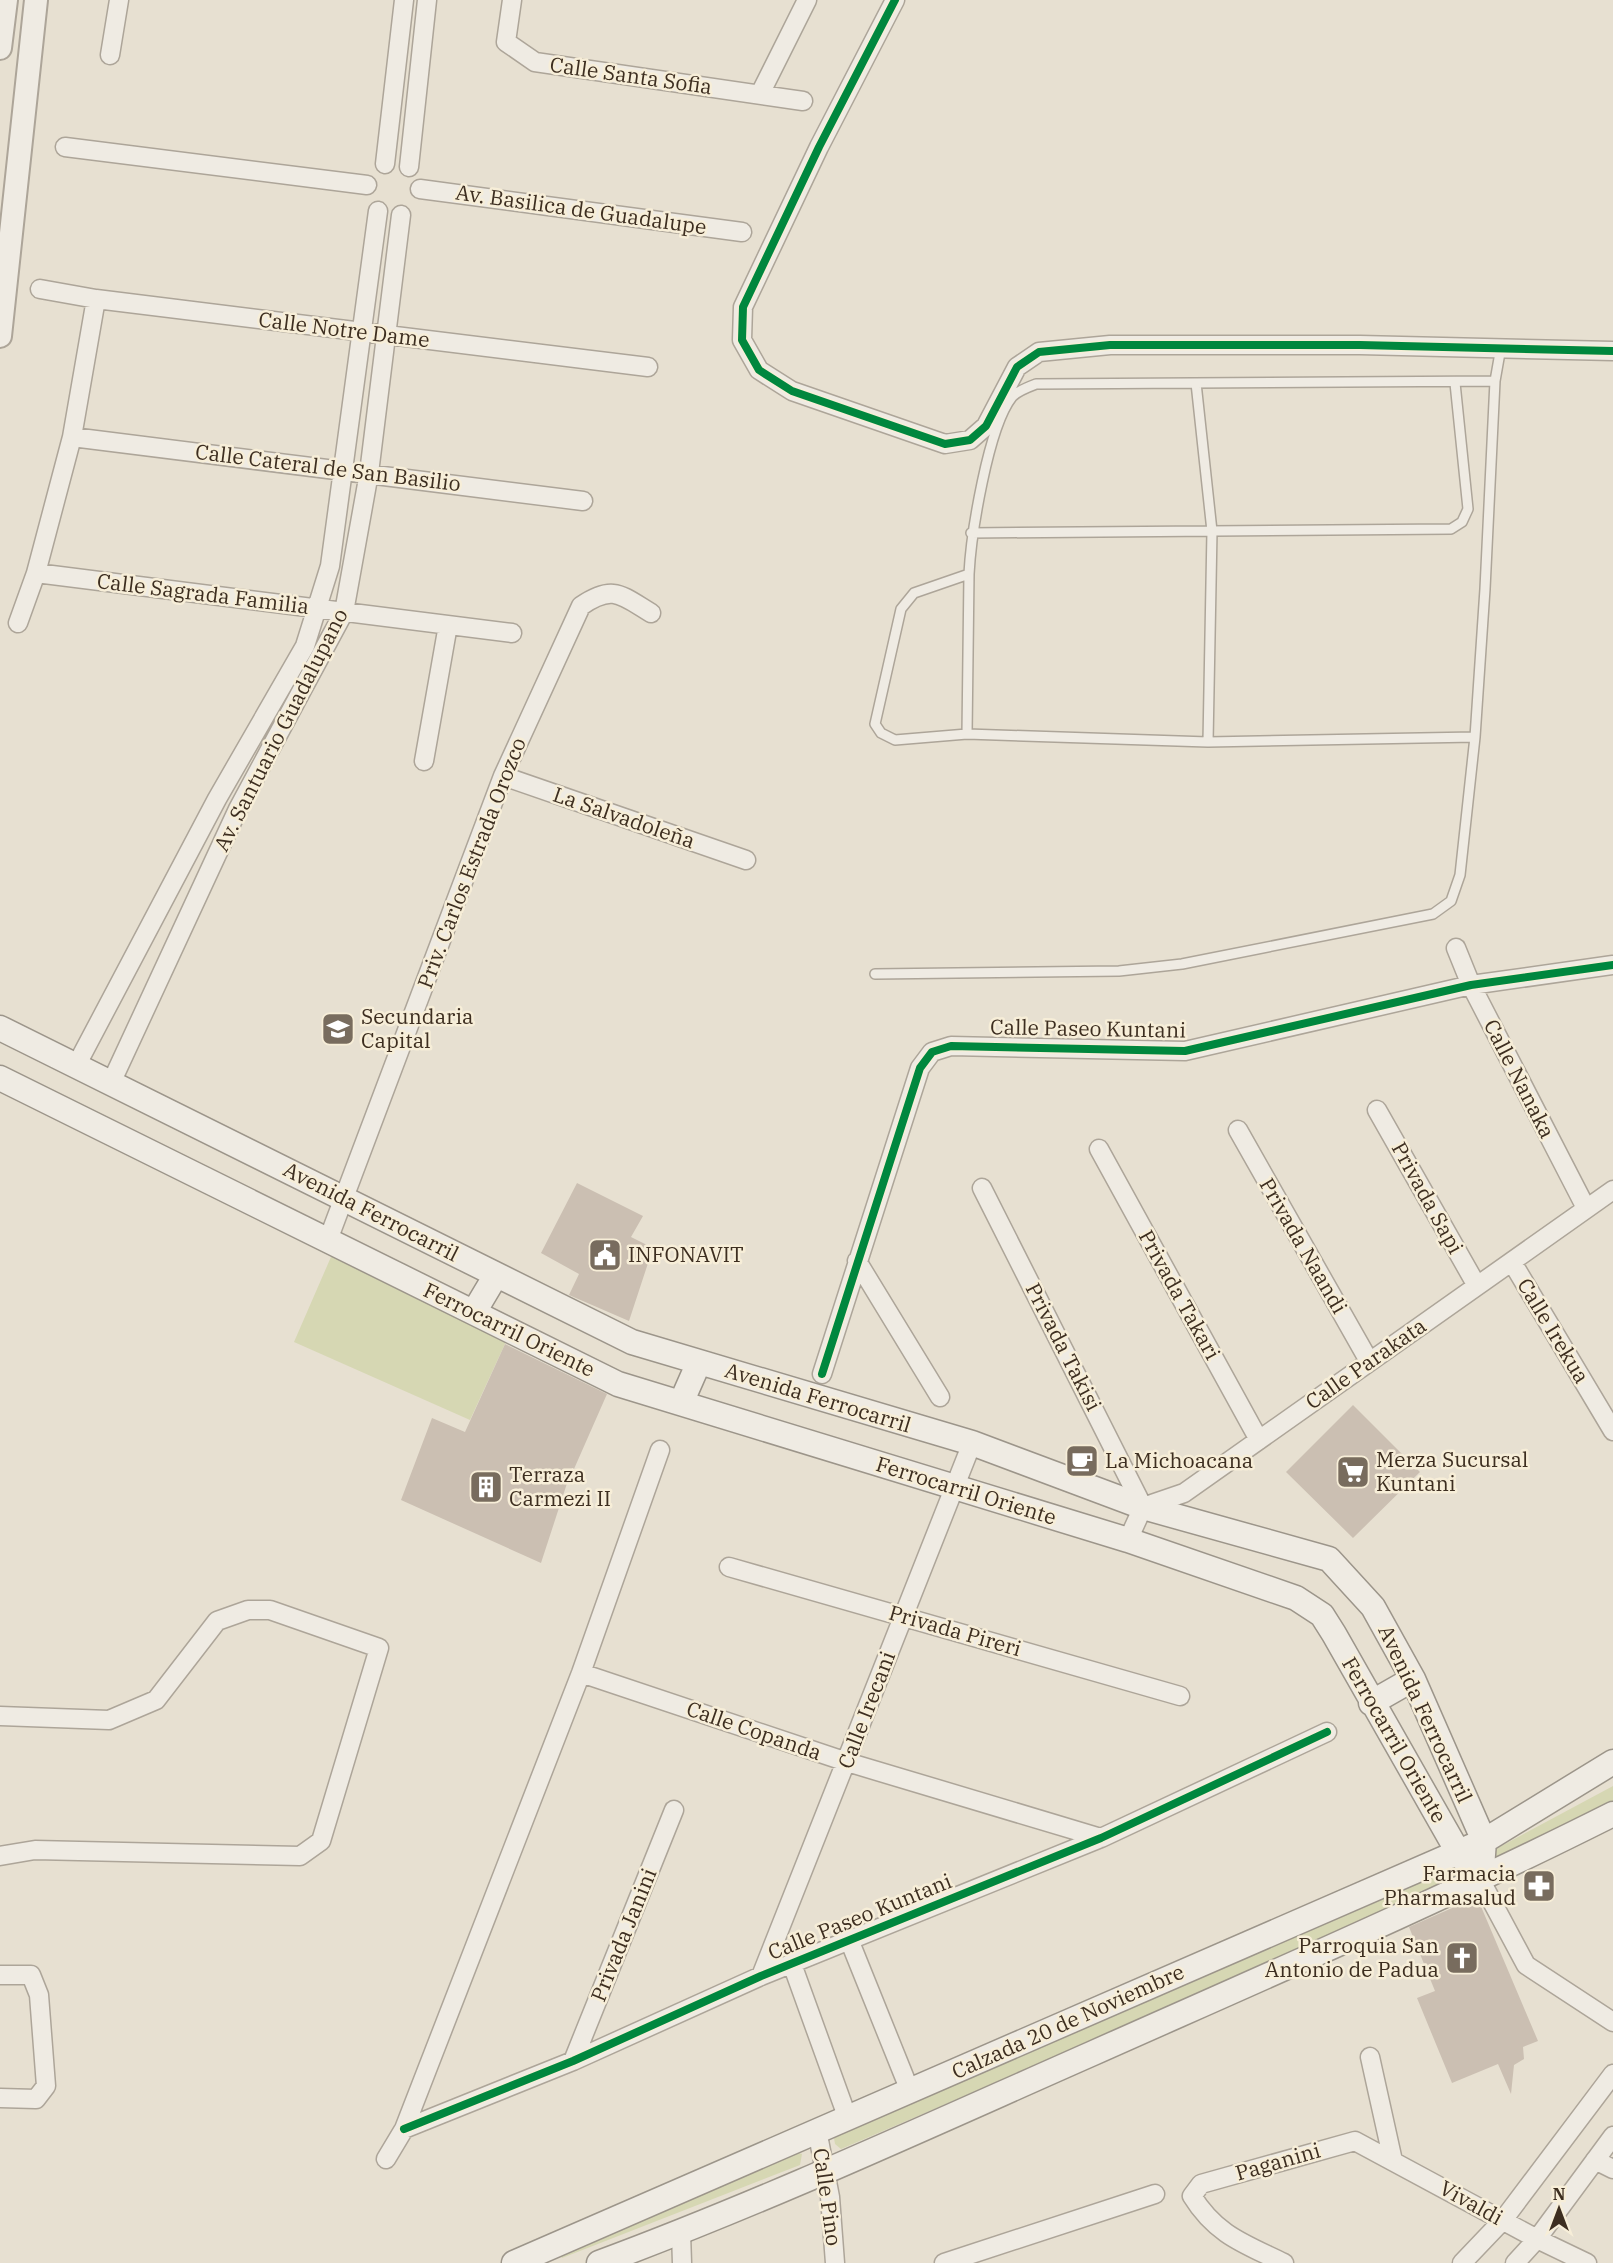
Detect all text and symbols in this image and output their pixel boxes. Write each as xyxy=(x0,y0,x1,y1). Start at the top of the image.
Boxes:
street label: Calle Santa Sofia xyxy=(548,50,714,100)
street label: Av. Basilica de Guadalupe xyxy=(454,178,708,240)
street label: Calle Notre Dame xyxy=(257,305,431,353)
street label: Calle Cateral de San Basilio xyxy=(194,437,462,497)
street label: Calle Sagrada Familia xyxy=(96,566,311,620)
street label: Av. Santuario Guadalupano xyxy=(207,603,354,856)
street label: Priv. Carlos Estrada Orozco xyxy=(410,733,532,992)
street label: La Salvadoleña xyxy=(550,780,699,854)
place label: Secundaria Capital xyxy=(361,1002,473,1054)
school or university icon: Secundaria Capital xyxy=(320,1011,356,1047)
street label: Calle Paseo Kuntani xyxy=(990,1012,1186,1044)
street label: Calle Nanaka xyxy=(1478,1014,1562,1143)
street label: Privada Sapi xyxy=(1386,1137,1470,1258)
street label: Avenida Ferrocarril xyxy=(279,1155,464,1267)
street label: Privada Naandi xyxy=(1254,1173,1354,1318)
street label: Privada Takari xyxy=(1133,1225,1227,1364)
public building icon: INFONAVIT xyxy=(587,1237,623,1273)
place label: INFONAVIT xyxy=(628,1240,744,1268)
street label: Calle Irekua xyxy=(1511,1273,1596,1388)
street label: Ferrocarril Oriente xyxy=(419,1275,600,1383)
street label: Privada Takisi xyxy=(1020,1278,1108,1415)
street label: Calle Parakata xyxy=(1300,1311,1431,1415)
street label: Avenida Ferrocarril xyxy=(722,1355,915,1439)
cafe icon: La Michoacana xyxy=(1064,1443,1100,1479)
place label: Merza Sucursal Kuntani xyxy=(1376,1445,1528,1497)
place label: La Michoacana xyxy=(1105,1446,1253,1474)
street label: Ferrocarril Oriente xyxy=(873,1449,1060,1531)
supermarket icon: Merza Sucursal Kuntani xyxy=(1335,1454,1371,1490)
place label: Terraza Carmezi II xyxy=(509,1460,611,1512)
building icon: Terraza Carmezi II xyxy=(468,1469,504,1505)
street label: Privada Pireri xyxy=(886,1598,1025,1662)
street label: Avenida Ferrocarril xyxy=(1372,1620,1479,1807)
street label: Calle Irecani xyxy=(831,1647,901,1772)
street label: Ferrocarril Oriente xyxy=(1336,1651,1454,1828)
street label: Calle Copanda xyxy=(683,1694,826,1766)
place label: Farmacia Pharmasalud xyxy=(1384,1859,1516,1911)
street label: Privada Janini xyxy=(584,1864,663,2005)
street label: Calle Paseo Kuntani xyxy=(764,1866,956,1966)
pharmacy icon: Farmacia Pharmasalud xyxy=(1521,1868,1557,1904)
place label: Parroquia San Antonio de Padua xyxy=(1265,1931,1439,1983)
church icon: Parroquia San Antonio de Padua xyxy=(1444,1940,1480,1976)
street label: Calzada 20 de Noviembre xyxy=(947,1957,1188,2085)
street label: Paganini xyxy=(1232,2136,1323,2186)
street label: Calle Pino xyxy=(807,2146,849,2248)
street label: Vivaldi xyxy=(1435,2173,1508,2231)
north arrow xyxy=(1529,2179,1589,2239)
text: N xyxy=(1553,2184,1565,2204)

